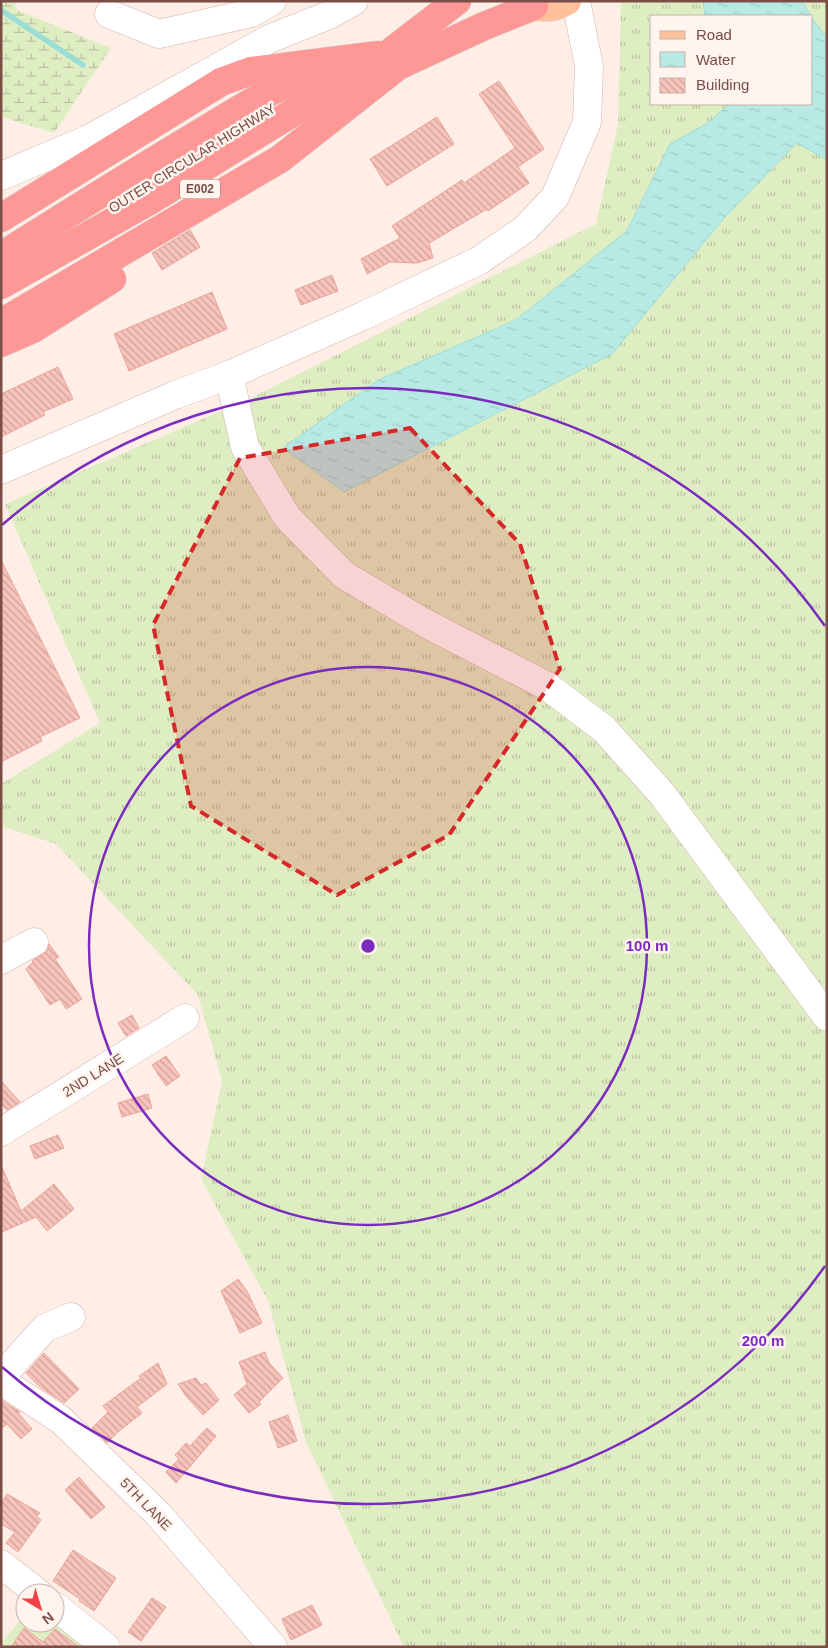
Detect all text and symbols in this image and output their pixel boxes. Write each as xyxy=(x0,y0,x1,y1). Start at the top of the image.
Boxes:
legend xyxy=(650,15,813,105)
text: Road xyxy=(696,26,732,43)
text: Water xyxy=(696,51,735,68)
text: Building xyxy=(696,76,749,93)
street label: OUTER CIRCULAR HIGHWAY xyxy=(106,100,279,216)
road number: E002 xyxy=(180,180,220,198)
centre of rings xyxy=(359,937,377,955)
text: 100 m xyxy=(626,937,668,954)
street label: 2ND LANE xyxy=(60,1050,126,1100)
text: 200 m xyxy=(742,1332,784,1349)
street label: 5TH LANE xyxy=(117,1474,175,1534)
north arrow xyxy=(15,1583,65,1633)
text: N xyxy=(39,1609,57,1628)

